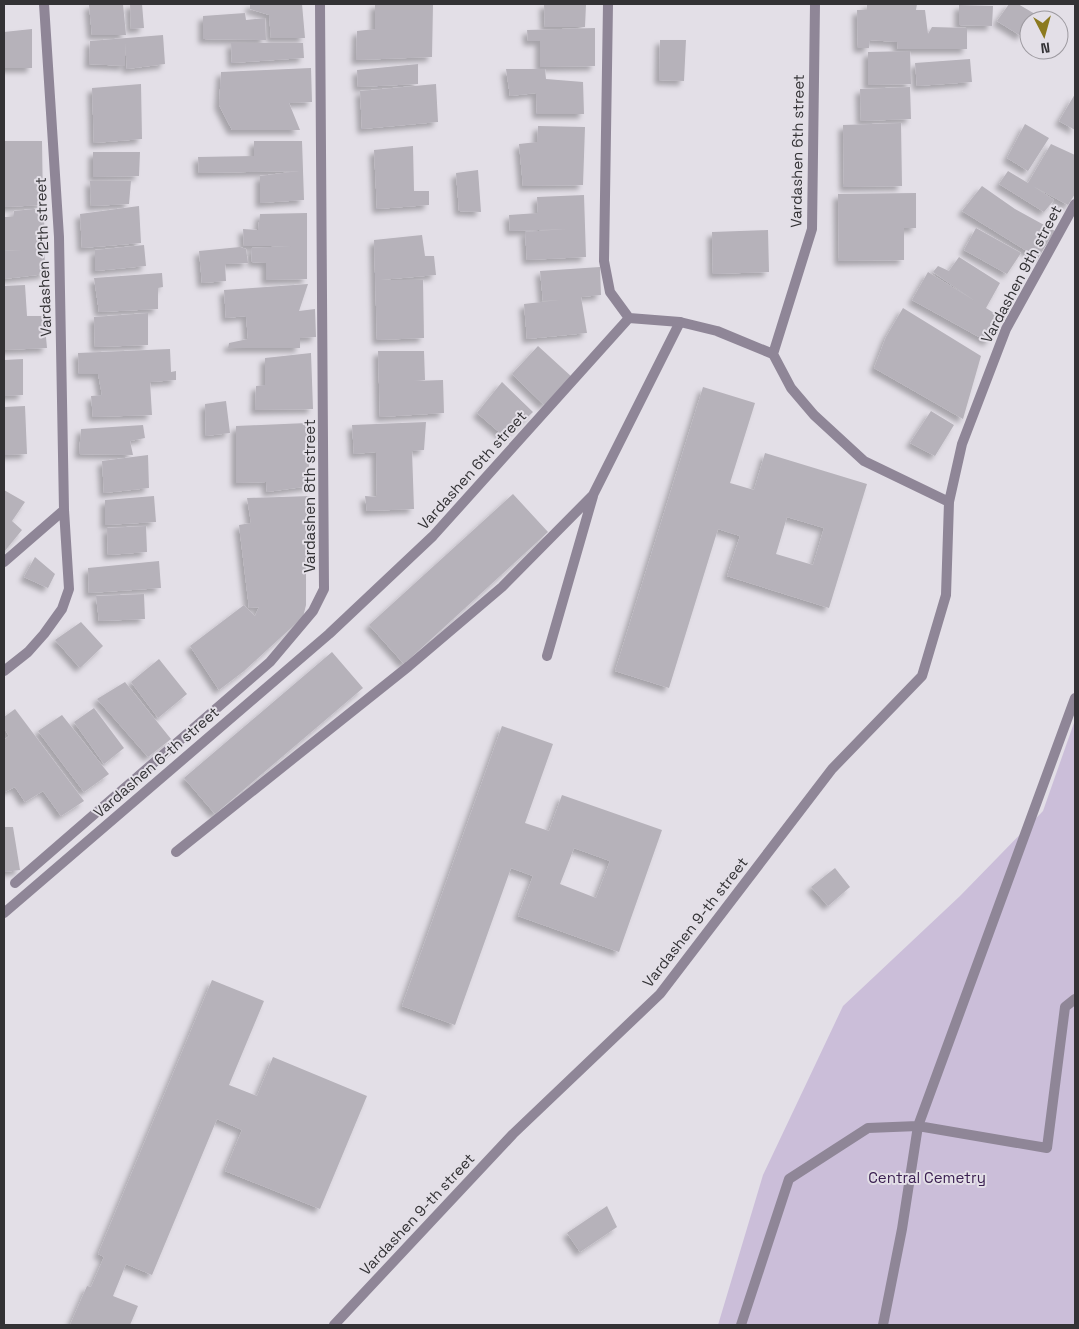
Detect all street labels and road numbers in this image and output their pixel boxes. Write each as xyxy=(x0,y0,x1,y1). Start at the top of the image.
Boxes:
street label: Vardashen 6th street xyxy=(786,74,808,228)
street label: Vardashen 12th street xyxy=(31,177,55,337)
street label: Vardashen 9th street xyxy=(977,202,1065,346)
street label: Vardashen 6th street xyxy=(414,407,530,533)
street label: Vardashen 8th street xyxy=(300,419,319,573)
street label: Vardashen 6-th street xyxy=(89,702,223,822)
street label: Vardashen 9-th street xyxy=(638,853,752,991)
street label: Vardashen 9-th street xyxy=(356,1149,479,1279)

